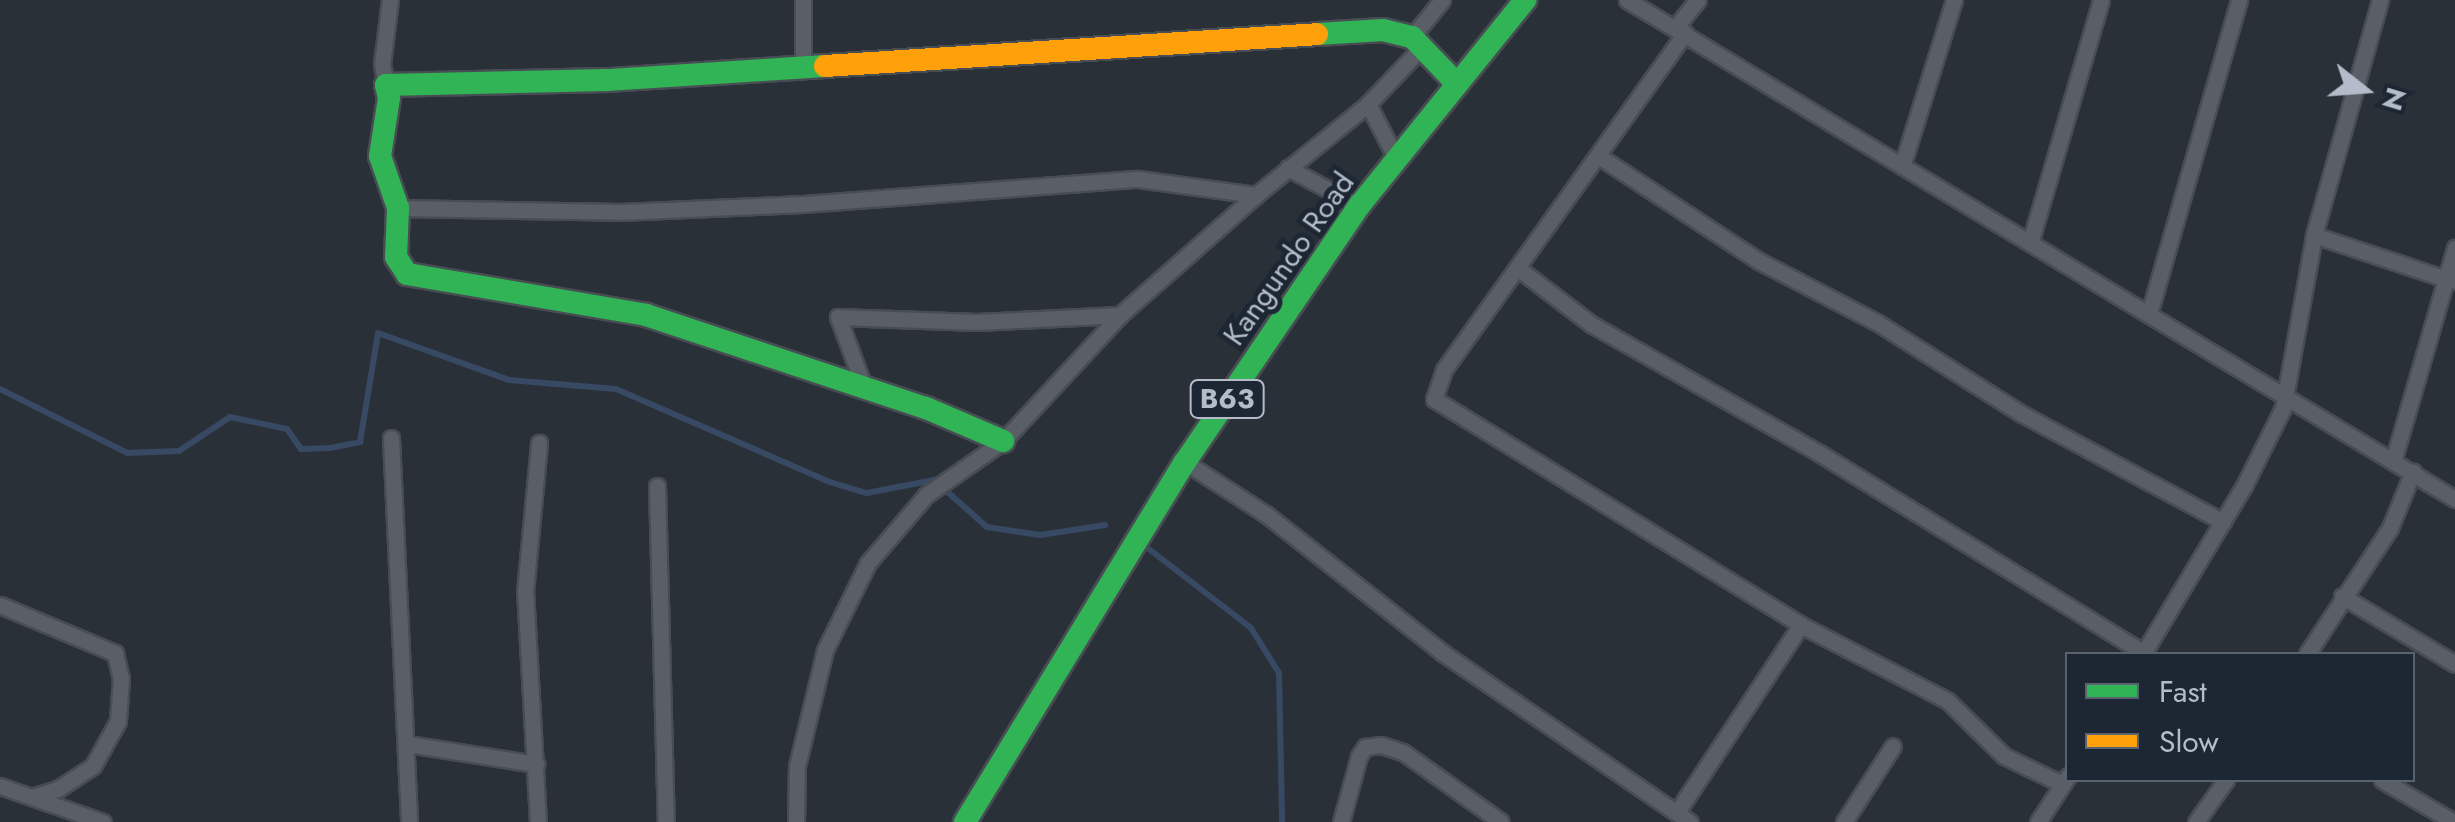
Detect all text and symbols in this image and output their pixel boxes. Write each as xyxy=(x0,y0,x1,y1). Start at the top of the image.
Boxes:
north arrow xyxy=(2315,40,2415,140)
text: N xyxy=(2371,82,2417,116)
street label: Kangundo Road xyxy=(1216,166,1362,352)
road number: B63 xyxy=(1190,376,1264,422)
legend xyxy=(2065,652,2415,782)
text: Fast xyxy=(2159,670,2207,713)
text: Slow xyxy=(2159,720,2219,763)

